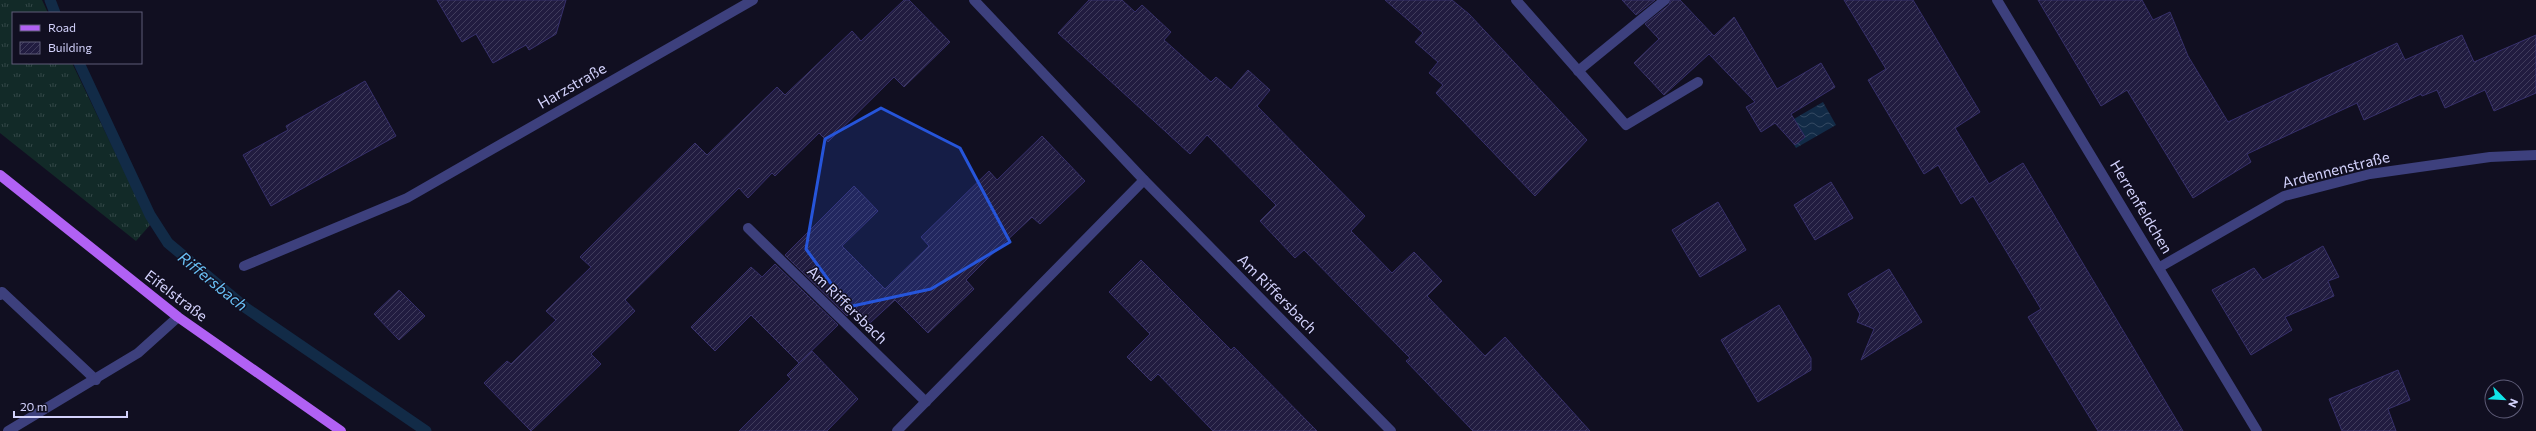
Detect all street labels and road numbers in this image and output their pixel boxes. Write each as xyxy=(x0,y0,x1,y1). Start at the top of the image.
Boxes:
street label: Harzstraße xyxy=(534,58,609,112)
street label: Ardennenstraße xyxy=(2280,147,2391,191)
street label: Herrenfeldchen xyxy=(2107,156,2177,256)
street label: Am Riffersbach xyxy=(1234,250,1321,337)
street label: Am Riffersbach xyxy=(804,261,892,347)
street label: Eifelstraße xyxy=(142,266,211,325)

